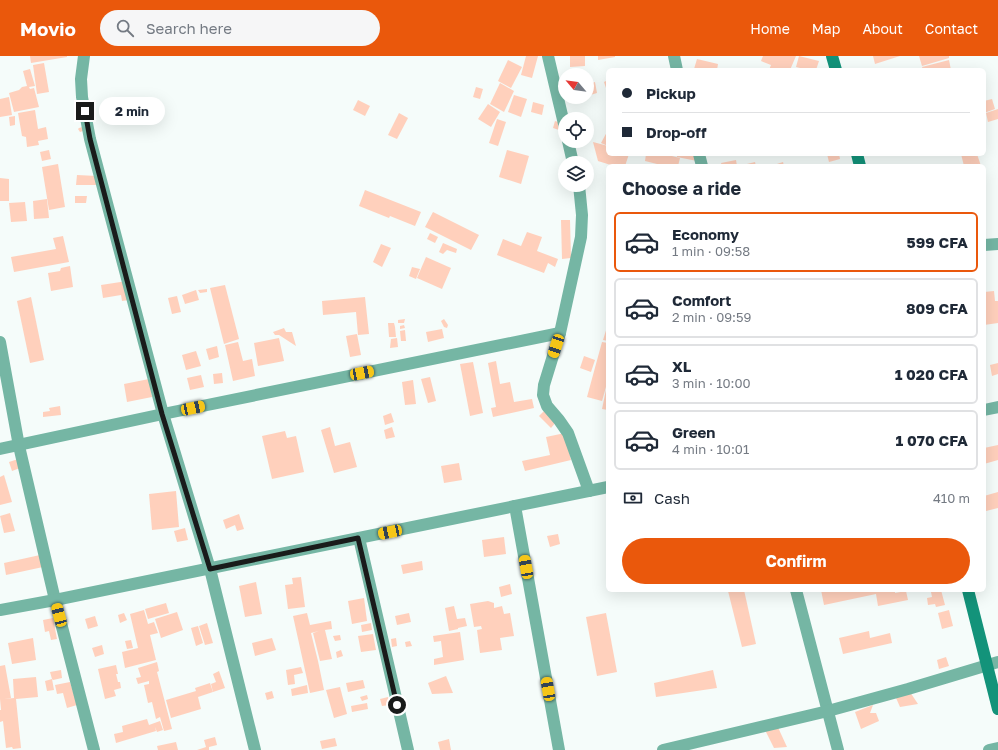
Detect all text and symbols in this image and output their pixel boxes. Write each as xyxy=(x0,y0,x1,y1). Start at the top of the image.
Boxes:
search box xyxy=(100,10,380,46)
text: Movio xyxy=(20,17,76,40)
icon: search xyxy=(114,17,136,39)
text: Search here xyxy=(146,19,232,37)
text: Home xyxy=(750,20,790,37)
text: Map xyxy=(812,20,840,37)
text: About xyxy=(862,20,903,37)
text: Contact xyxy=(925,20,978,37)
north arrow xyxy=(558,68,594,104)
map controls xyxy=(558,68,594,192)
text: Pickup xyxy=(646,84,696,102)
callout: 2 min xyxy=(99,97,165,125)
route end xyxy=(76,102,94,120)
text: 2 min xyxy=(115,103,149,119)
button: locate xyxy=(558,112,594,148)
text: Drop-off xyxy=(646,123,706,141)
button: layers xyxy=(558,156,594,192)
text: Choose a ride xyxy=(622,177,741,199)
icon: car xyxy=(624,224,660,260)
text: Economy xyxy=(672,225,739,243)
text: 599 CFA xyxy=(907,233,968,251)
text: 1 min · 09:58 xyxy=(672,243,750,259)
icon: car xyxy=(624,290,660,326)
text: Comfort xyxy=(672,291,731,309)
text: 809 CFA xyxy=(906,299,968,317)
text: 2 min · 09:59 xyxy=(672,309,751,325)
car xyxy=(547,333,565,359)
icon: car xyxy=(624,356,660,392)
text: XL xyxy=(672,357,691,375)
car xyxy=(349,365,375,381)
text: 1 020 CFA xyxy=(895,365,968,383)
text: 3 min · 10:00 xyxy=(672,375,751,391)
car xyxy=(180,400,206,416)
icon: car xyxy=(624,422,660,458)
text: Green xyxy=(672,423,715,441)
text: 1 070 CFA xyxy=(896,431,968,449)
text: 4 min · 10:01 xyxy=(672,441,749,457)
icon: cash xyxy=(622,487,644,509)
text: Cash xyxy=(654,489,690,507)
text: 410 m xyxy=(933,490,970,506)
car xyxy=(377,524,403,540)
button: Confirm xyxy=(622,538,970,584)
car xyxy=(518,554,534,580)
car xyxy=(50,602,68,628)
car xyxy=(540,676,556,702)
route start xyxy=(388,696,406,714)

